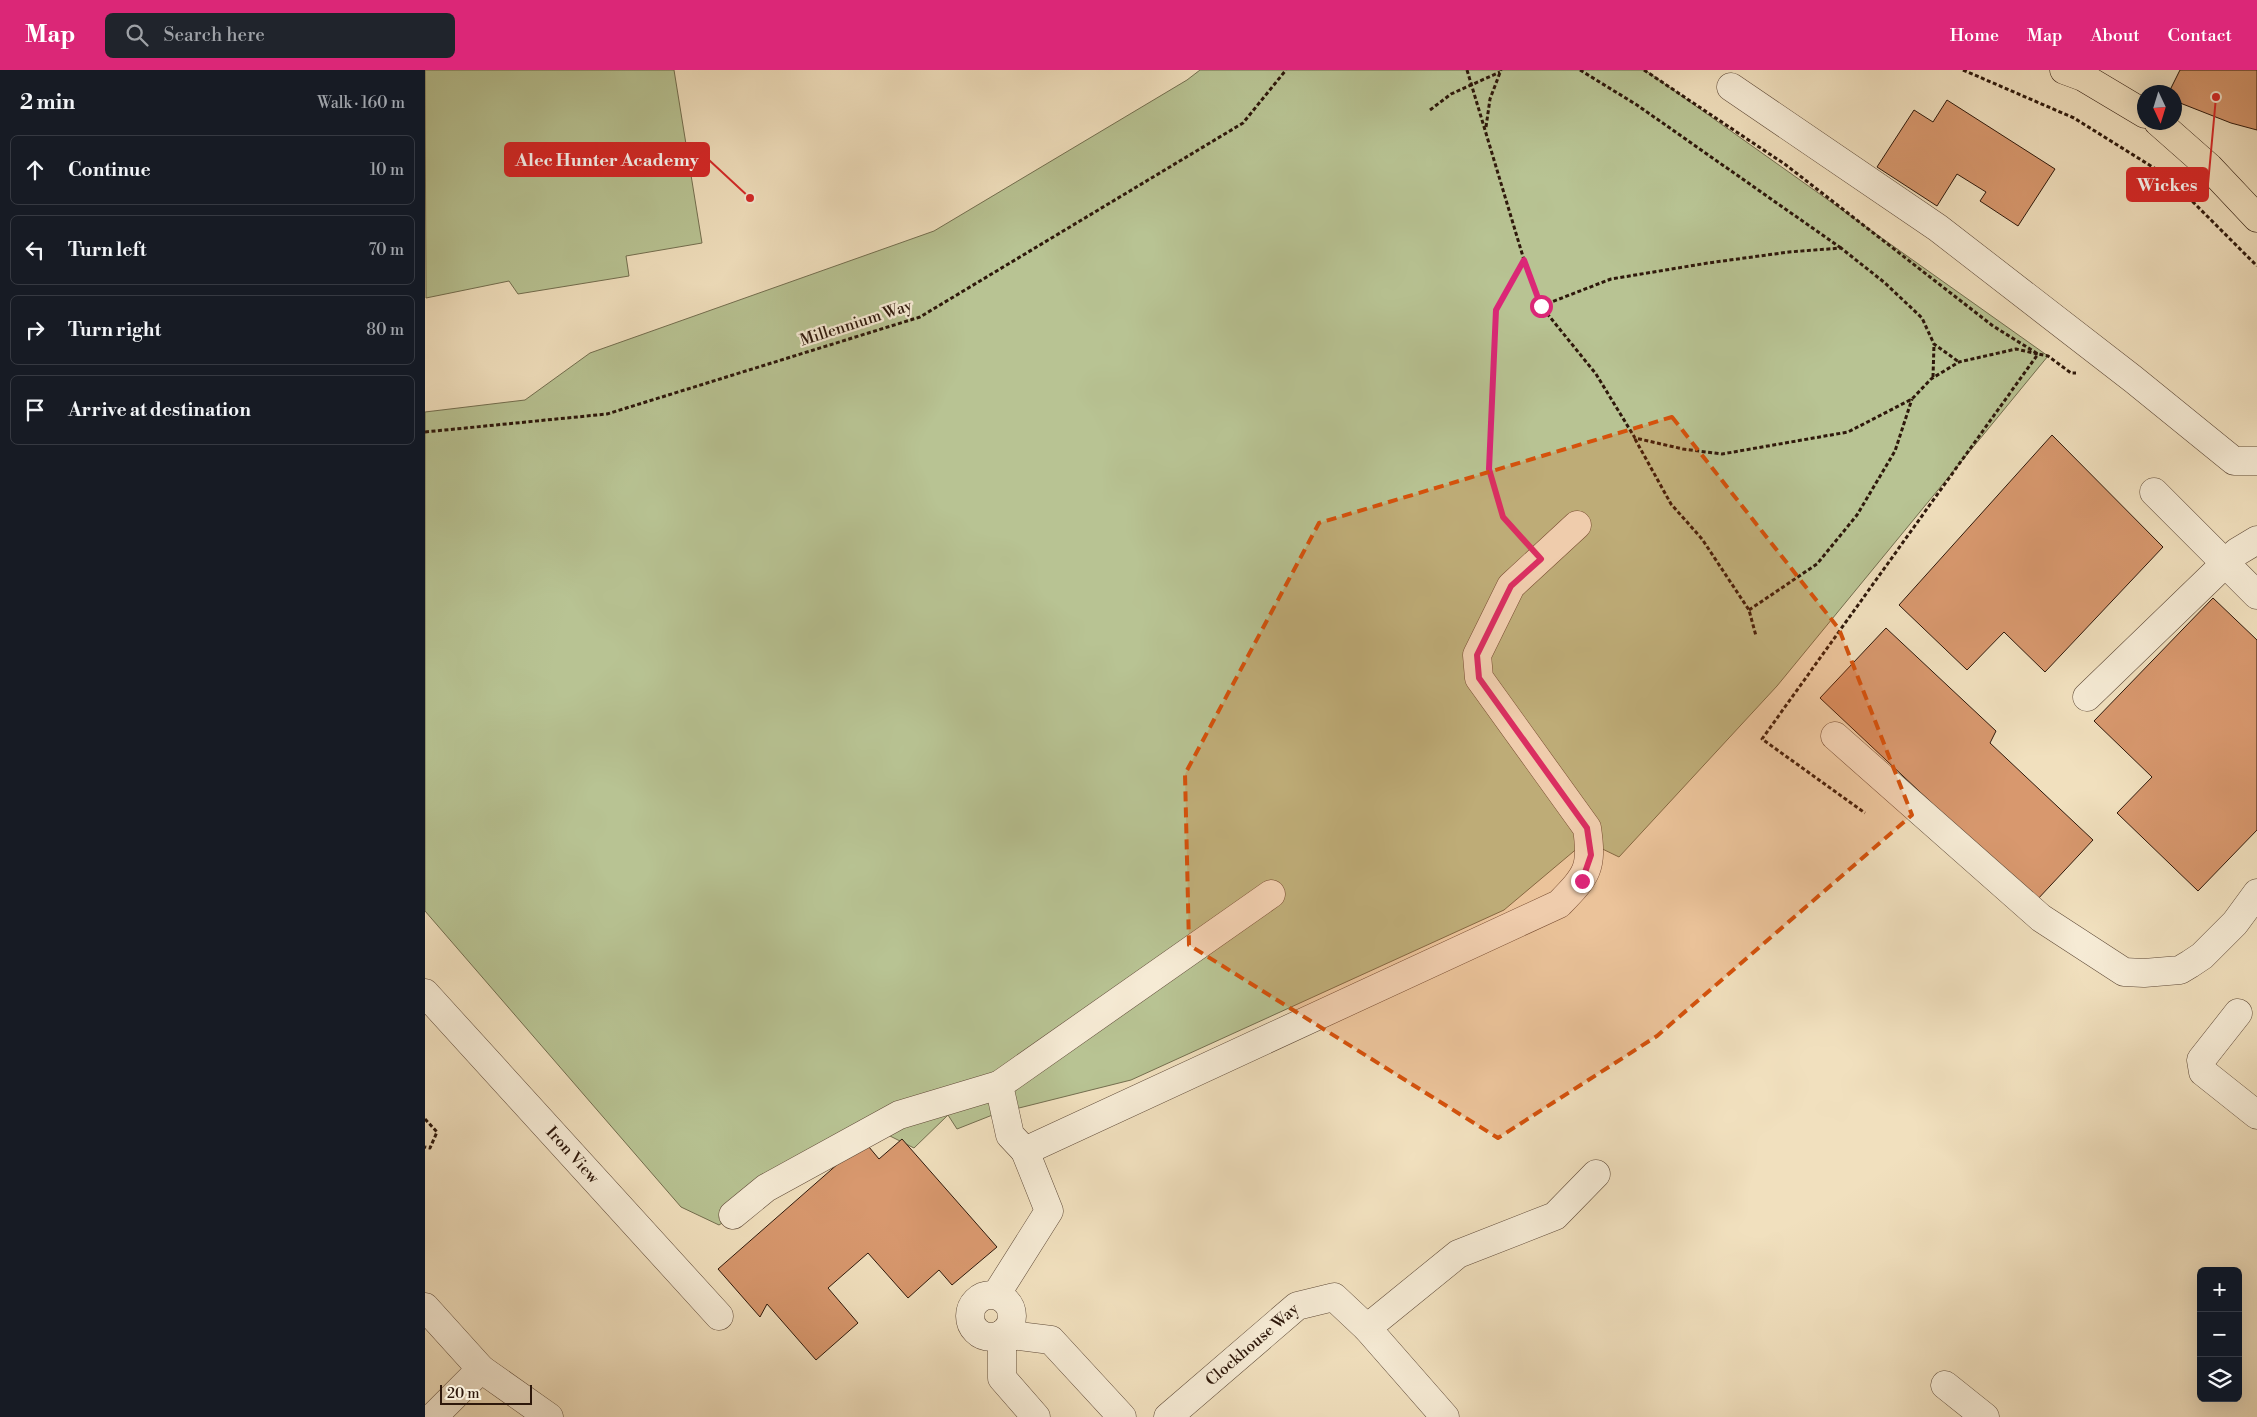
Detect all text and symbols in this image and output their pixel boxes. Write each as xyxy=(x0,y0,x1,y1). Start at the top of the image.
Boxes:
search box xyxy=(105,13,455,58)
text: Map xyxy=(25,20,75,50)
icon: search xyxy=(123,21,151,49)
text: Search here xyxy=(163,23,265,47)
text: Home xyxy=(1950,24,1999,47)
text: Map xyxy=(2027,24,2063,47)
text: About xyxy=(2091,24,2140,47)
text: Contact xyxy=(2168,24,2232,47)
north arrow xyxy=(2137,85,2182,130)
text: 2 min xyxy=(20,90,75,116)
text: Walk · 160 m xyxy=(317,93,405,113)
callout: Alec Hunter Academy xyxy=(505,143,709,176)
text: Alec Hunter Academy xyxy=(514,149,700,172)
icon: ahead xyxy=(21,156,49,184)
text: Continue xyxy=(68,158,151,182)
text: 10 m xyxy=(370,160,404,180)
callout: Wickes xyxy=(2127,168,2208,201)
text: Wickes xyxy=(2136,174,2198,197)
icon: left xyxy=(21,236,49,264)
text: Turn left xyxy=(68,238,147,262)
text: 70 m xyxy=(368,240,404,260)
street label: Millennium Way xyxy=(797,295,915,351)
route start xyxy=(1530,295,1553,318)
icon: right xyxy=(21,316,49,344)
text: Turn right xyxy=(68,318,161,342)
text: 80 m xyxy=(366,320,404,340)
icon: arrive xyxy=(21,396,49,424)
text: Arrive at destination xyxy=(68,398,251,422)
route end xyxy=(1571,870,1594,893)
street label: Iron View xyxy=(542,1123,604,1188)
map controls xyxy=(2197,1267,2242,1402)
button: + xyxy=(2197,1267,2242,1312)
street label: Clockhouse Way xyxy=(1201,1299,1303,1390)
button: − xyxy=(2197,1312,2242,1357)
button: layers xyxy=(2197,1357,2242,1402)
scale bar xyxy=(440,1382,533,1405)
text: 20 m xyxy=(447,1385,479,1403)

